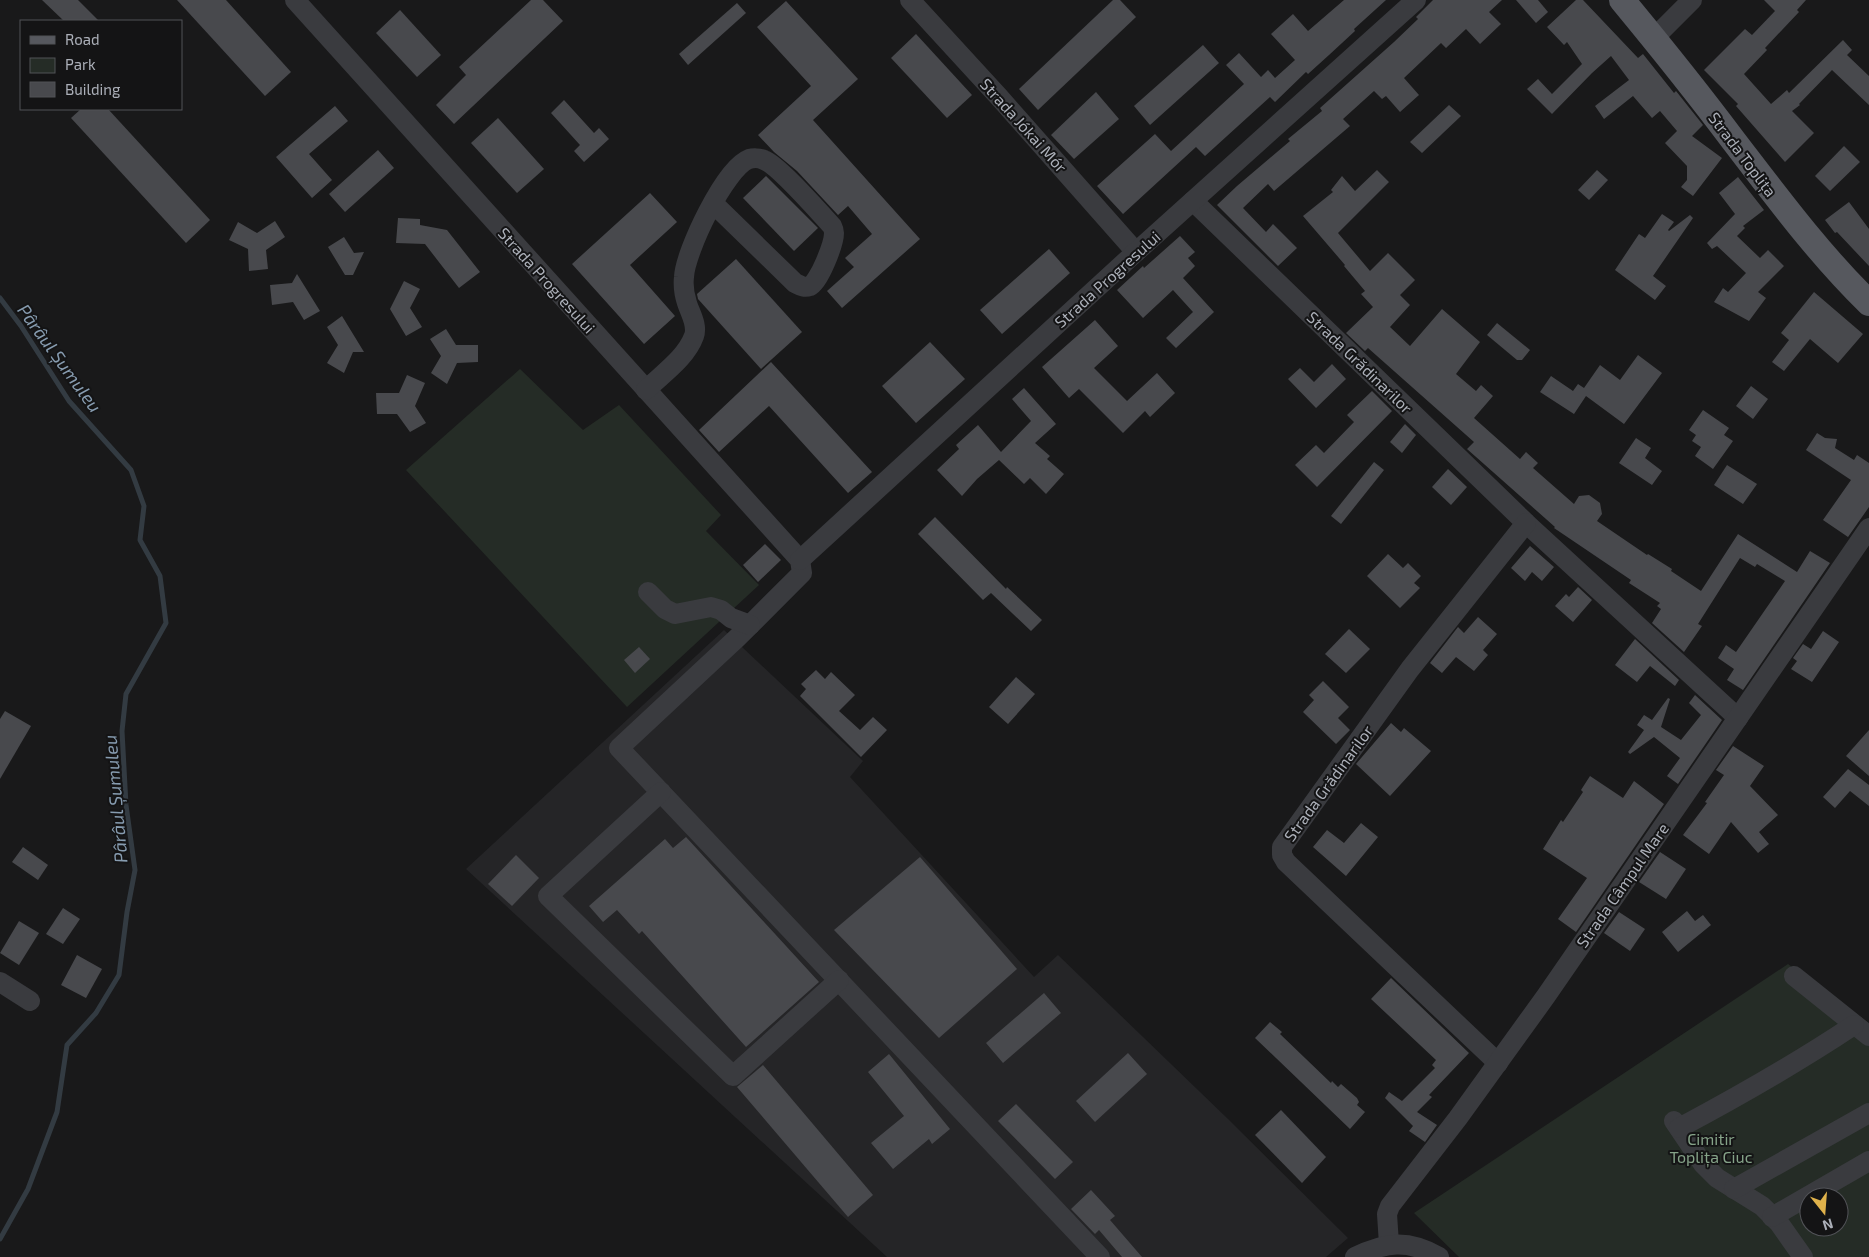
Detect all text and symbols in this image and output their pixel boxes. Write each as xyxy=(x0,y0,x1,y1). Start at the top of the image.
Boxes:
legend xyxy=(20,20,182,110)
text: Road xyxy=(65,30,100,48)
text: Park xyxy=(65,55,96,73)
street label: Strada Jókai Mór xyxy=(977,74,1072,176)
text: Building xyxy=(65,80,121,98)
street label: Strada Toplița xyxy=(1703,108,1781,201)
street label: Strada Progresului xyxy=(495,223,599,337)
street label: Strada Progresului xyxy=(1050,227,1164,331)
water label: Pârâul Șumuleu xyxy=(13,300,107,417)
street label: Strada Grădinarilor xyxy=(1303,307,1417,417)
street label: Strada Grădinarilor xyxy=(1280,721,1377,845)
water label: Pârâul Șumuleu xyxy=(98,734,133,864)
street label: Strada Câmpul Mare xyxy=(1572,819,1672,951)
park label: Cimitir Toplița Ciuc xyxy=(1669,1129,1753,1168)
north arrow xyxy=(1799,1187,1849,1237)
text: N xyxy=(1821,1215,1835,1235)

